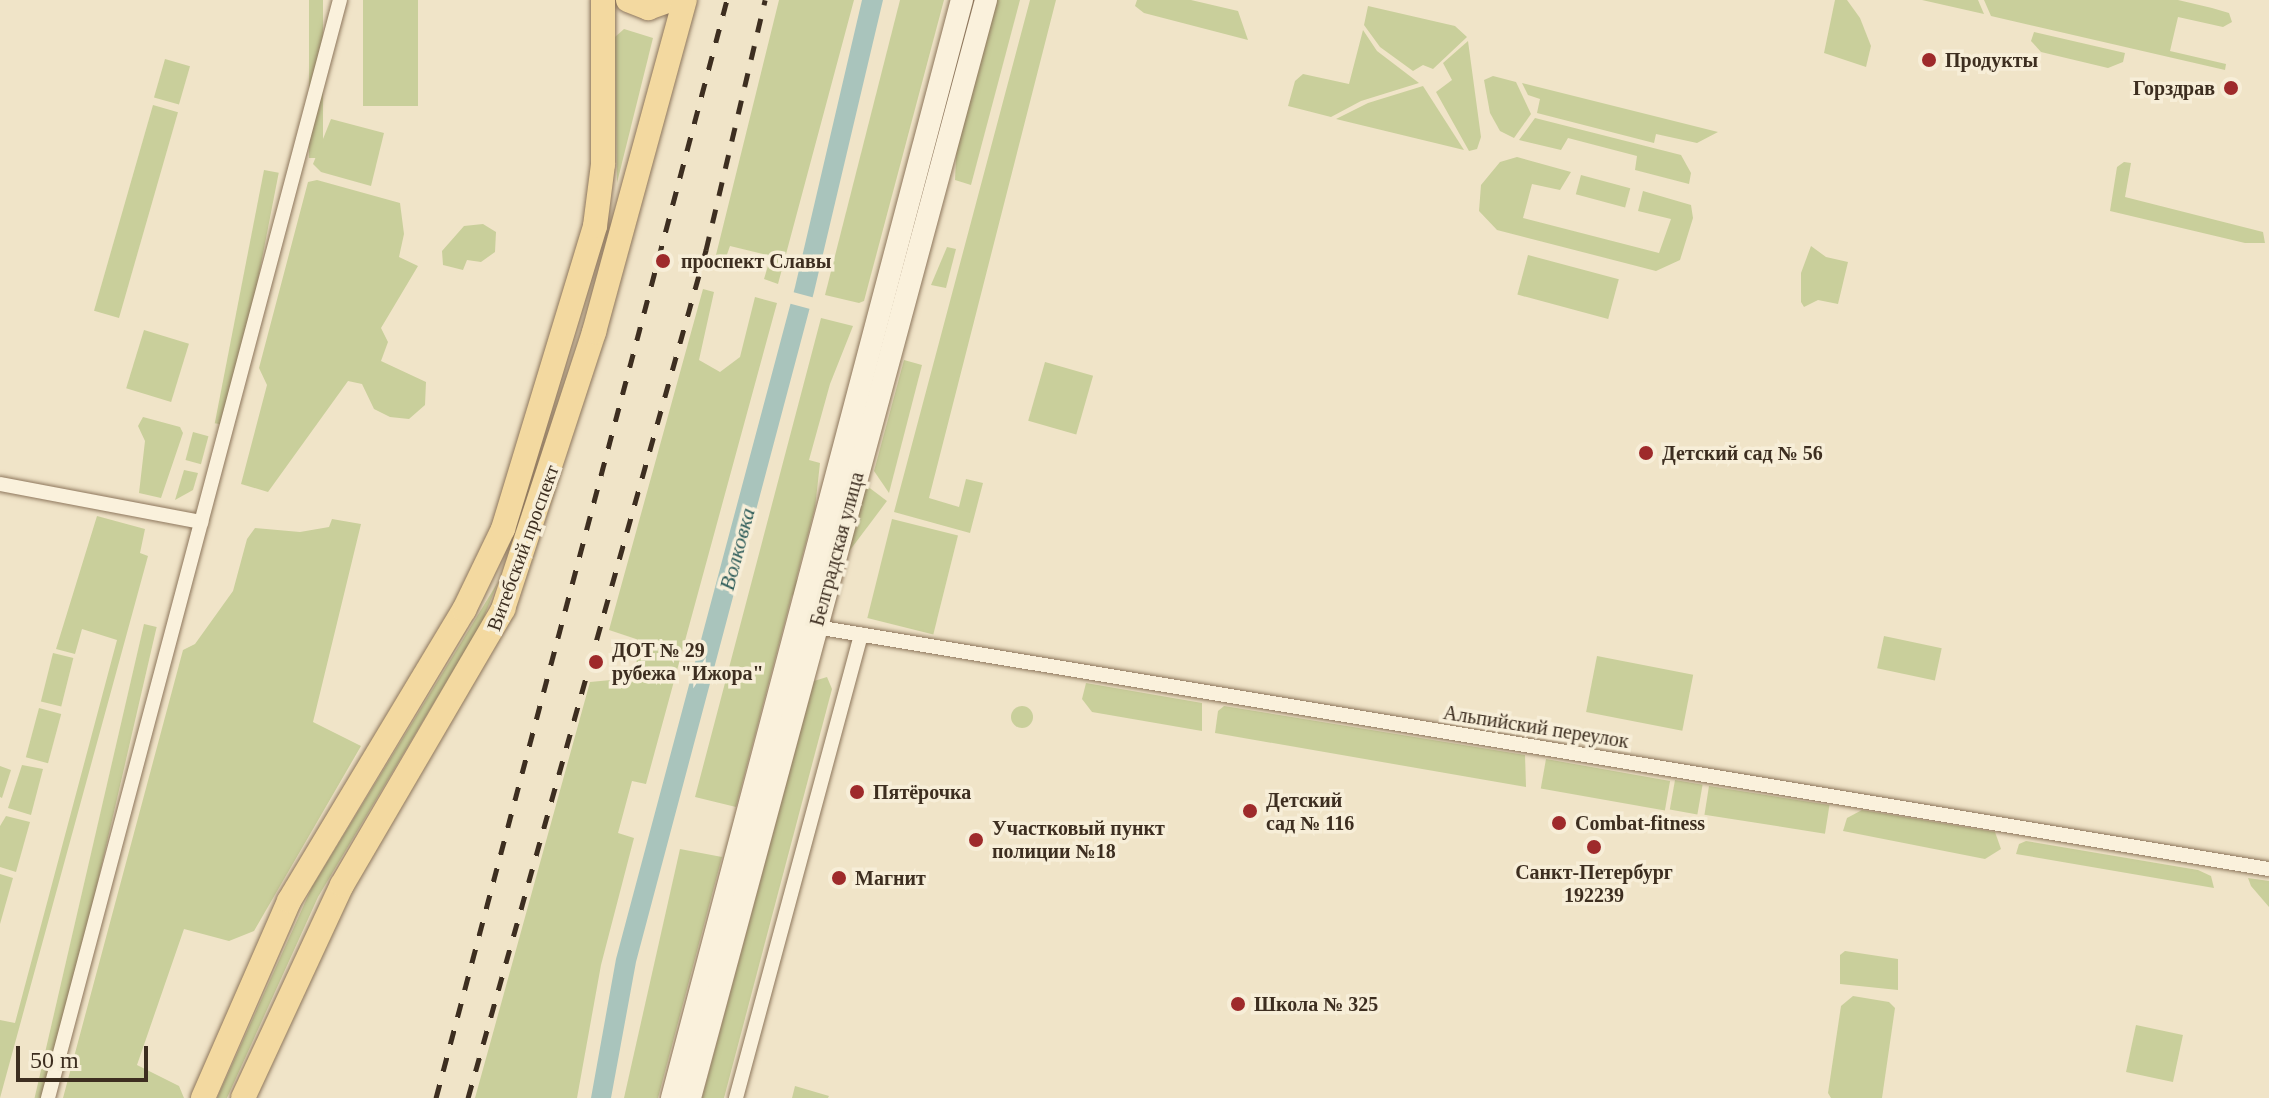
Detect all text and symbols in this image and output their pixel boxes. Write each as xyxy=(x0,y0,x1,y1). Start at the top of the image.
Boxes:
place label: Продукты xyxy=(1945,48,2038,72)
marker: Продукты xyxy=(1920,51,1938,69)
place label: Горздрав xyxy=(2133,76,2215,100)
marker: Горздрав xyxy=(2222,79,2240,97)
place label: проспект Славы xyxy=(681,249,831,273)
marker: проспект Славы xyxy=(652,250,674,272)
place label: Детский сад № 56 xyxy=(1662,441,1823,465)
marker: Детский сад № 56 xyxy=(1637,444,1655,462)
street label: Витебский проспект xyxy=(482,462,564,634)
street label: Белградская улица xyxy=(805,469,869,629)
water label: Волковка xyxy=(713,505,761,593)
place label: ДОТ № 29 рубежа "Ижора" xyxy=(612,638,764,685)
marker: ДОТ № 29 рубежа "Ижора" xyxy=(587,653,605,671)
street label: Альпийский переулок xyxy=(1442,700,1630,754)
place label: Пятёрочка xyxy=(873,780,971,804)
marker: Пятёрочка xyxy=(848,783,866,801)
place label: Детский сад № 116 xyxy=(1266,788,1354,835)
marker: Детский сад № 116 xyxy=(1241,802,1259,820)
place label: Combat-fitness xyxy=(1575,811,1705,835)
marker: Combat-fitness xyxy=(1550,814,1568,832)
place label: Участковый пункт полиции №18 xyxy=(992,816,1165,863)
marker: Участковый пункт полиции №18 xyxy=(967,831,985,849)
marker: Санкт-Петербург 192239 xyxy=(1585,838,1603,856)
place label: Санкт-Петербург 192239 xyxy=(1515,860,1673,907)
place label: Магнит xyxy=(855,866,926,890)
marker: Магнит xyxy=(830,869,848,887)
place label: Школа № 325 xyxy=(1254,992,1378,1016)
marker: Школа № 325 xyxy=(1229,995,1247,1013)
scale bar xyxy=(20,1030,152,1080)
text: 50 m xyxy=(30,1047,79,1073)

